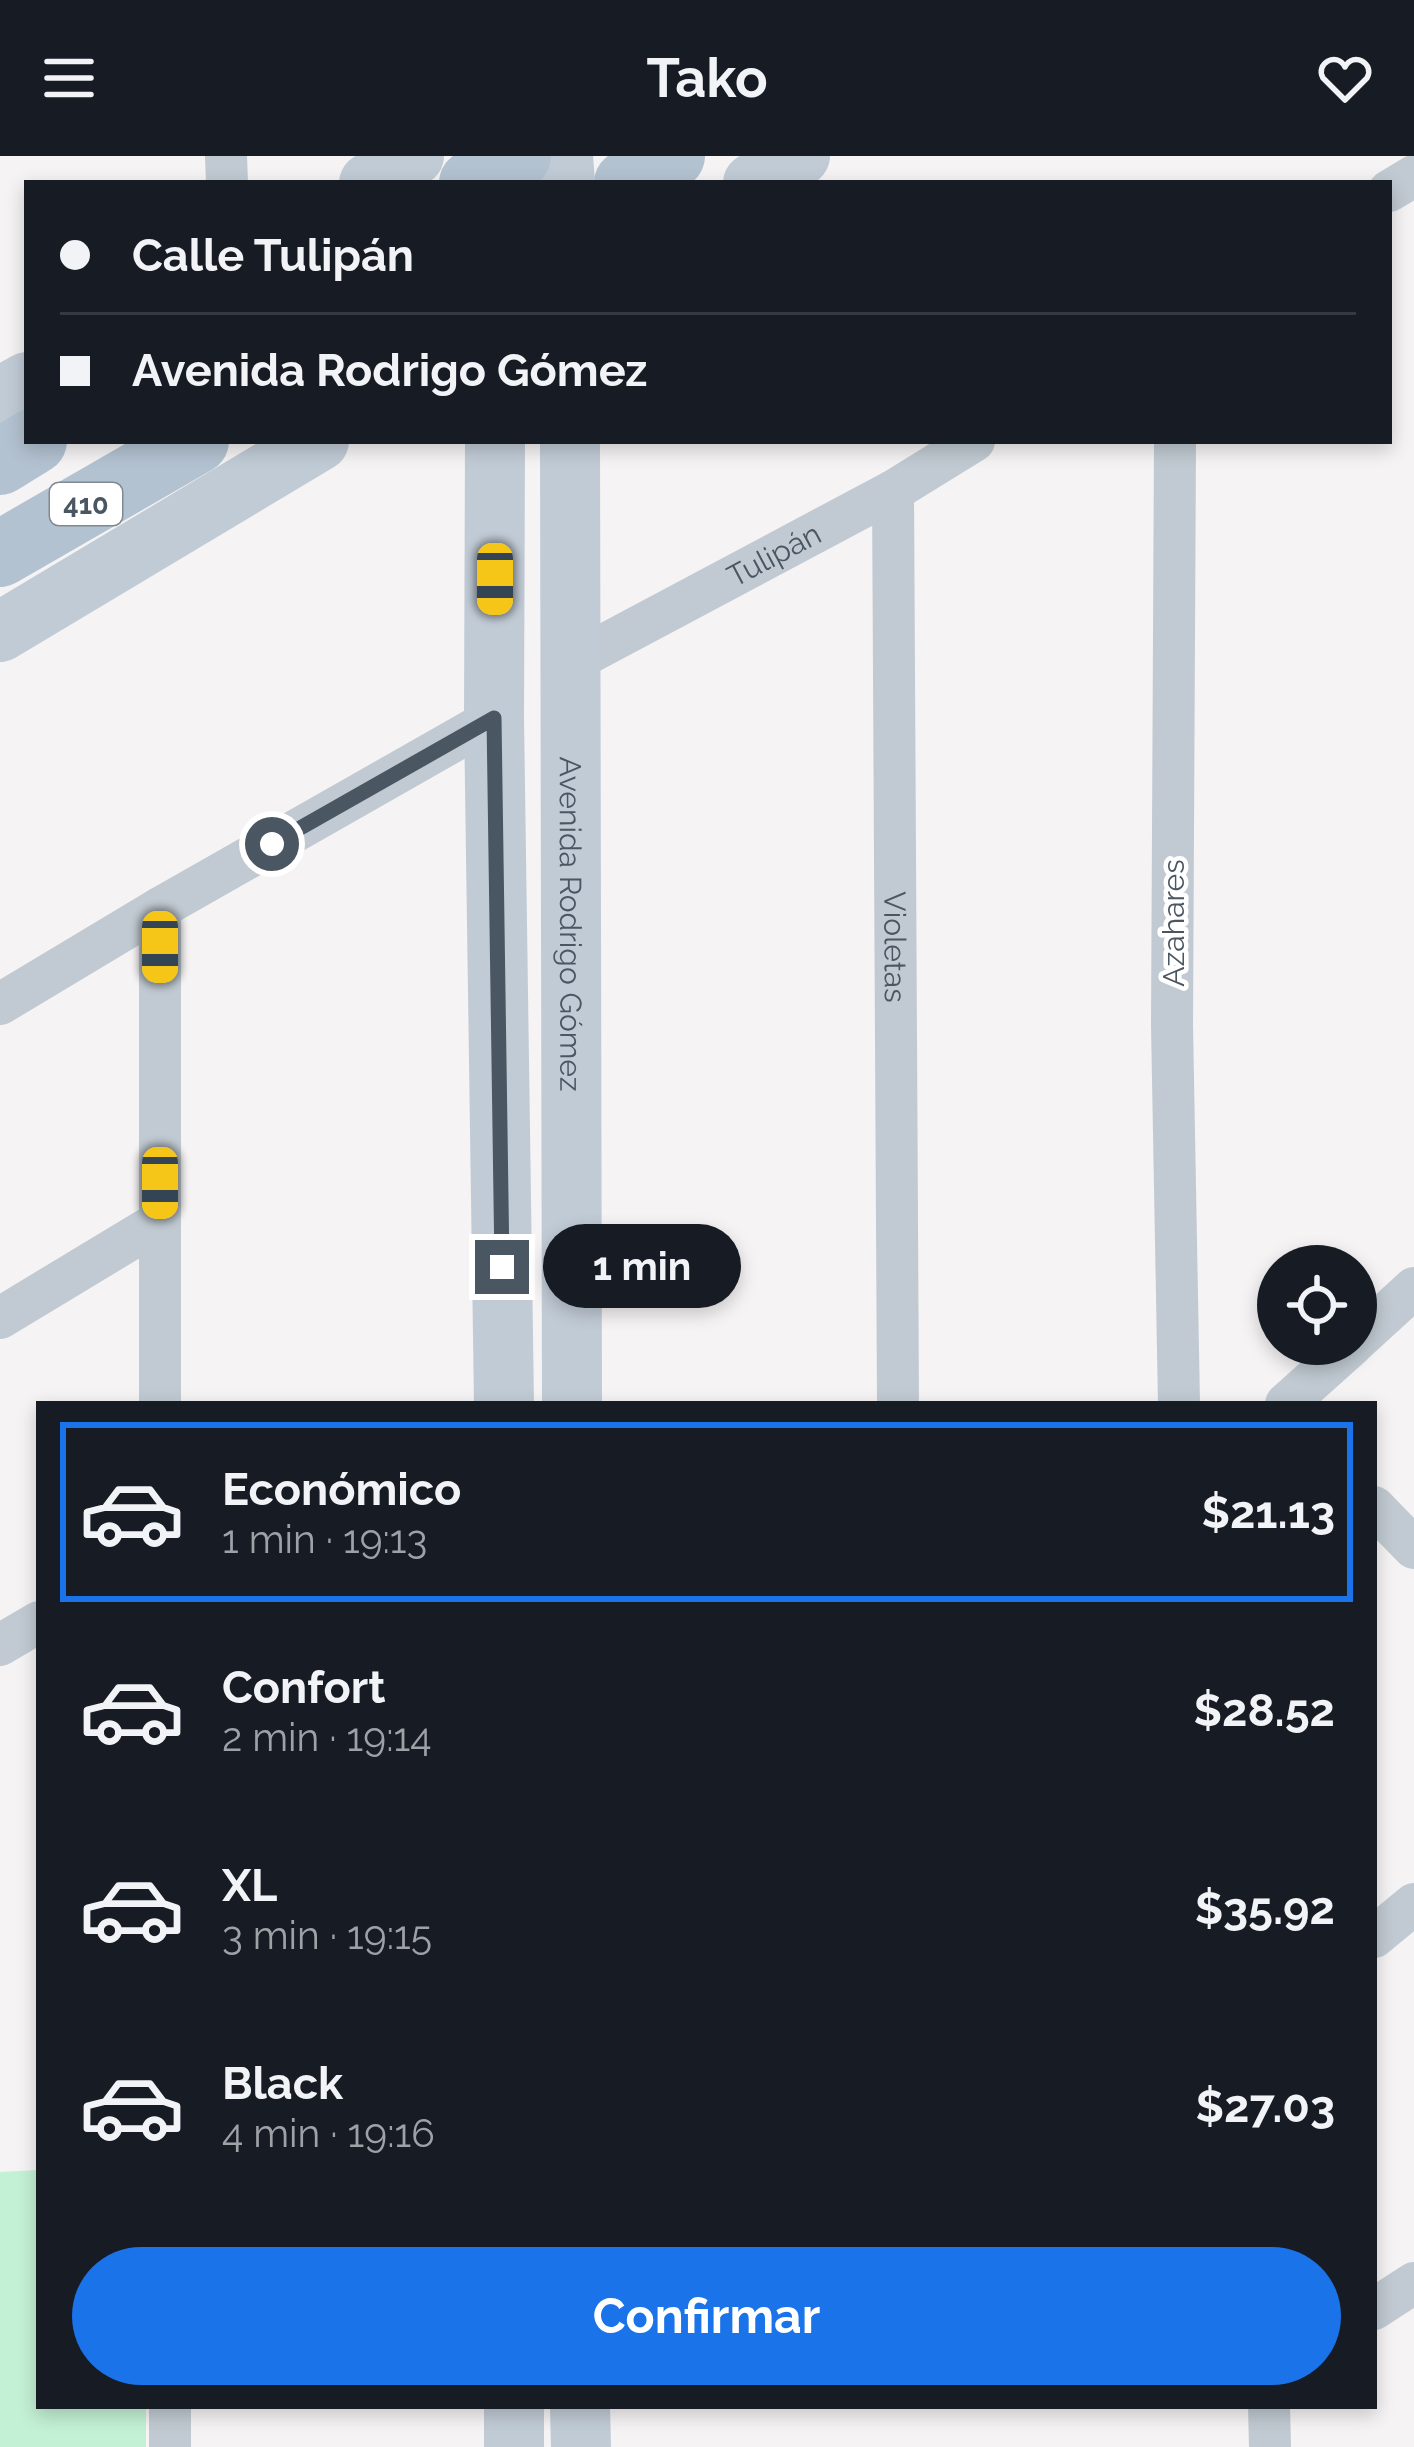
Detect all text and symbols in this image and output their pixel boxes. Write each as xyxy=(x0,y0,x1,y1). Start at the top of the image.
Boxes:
icon: menu xyxy=(36,45,102,111)
icon: heart xyxy=(1312,45,1378,111)
text: Tako xyxy=(646,46,768,110)
text: Calle Tulipán xyxy=(132,229,414,282)
text: Avenida Rodrigo Gómez xyxy=(132,344,648,397)
road number: 410 xyxy=(50,483,122,525)
street label: Tulipán xyxy=(721,515,827,594)
car xyxy=(477,543,513,615)
street label: Avenida Rodrigo Gómez xyxy=(553,756,589,1092)
route start xyxy=(245,817,299,871)
street label: Azahares xyxy=(1156,859,1191,987)
street label: Violetas xyxy=(878,891,913,1003)
car xyxy=(142,911,178,983)
car xyxy=(142,1147,178,1219)
callout: 1 min xyxy=(544,1225,742,1309)
route end xyxy=(475,1240,529,1294)
text: 1 min xyxy=(593,1243,691,1289)
map controls xyxy=(1257,1245,1377,1365)
button: locate xyxy=(1257,1245,1377,1365)
icon: car xyxy=(78,1458,186,1566)
text: Económico xyxy=(222,1463,461,1516)
text: $21.13 xyxy=(1201,1486,1335,1539)
text: 1 min · 19:13 xyxy=(222,1516,427,1562)
icon: car xyxy=(78,1656,186,1764)
text: Confort xyxy=(222,1661,385,1714)
text: $28.52 xyxy=(1193,1684,1335,1737)
text: 2 min · 19:14 xyxy=(222,1714,431,1760)
icon: car xyxy=(78,1854,186,1962)
text: XL xyxy=(222,1859,277,1912)
text: $35.92 xyxy=(1195,1882,1335,1935)
text: 3 min · 19:15 xyxy=(222,1912,432,1958)
icon: car xyxy=(78,2052,186,2160)
text: Black xyxy=(222,2057,343,2110)
text: $27.03 xyxy=(1195,2080,1335,2133)
text: 4 min · 19:16 xyxy=(222,2110,435,2156)
button: Confirmar xyxy=(72,2247,1341,2385)

